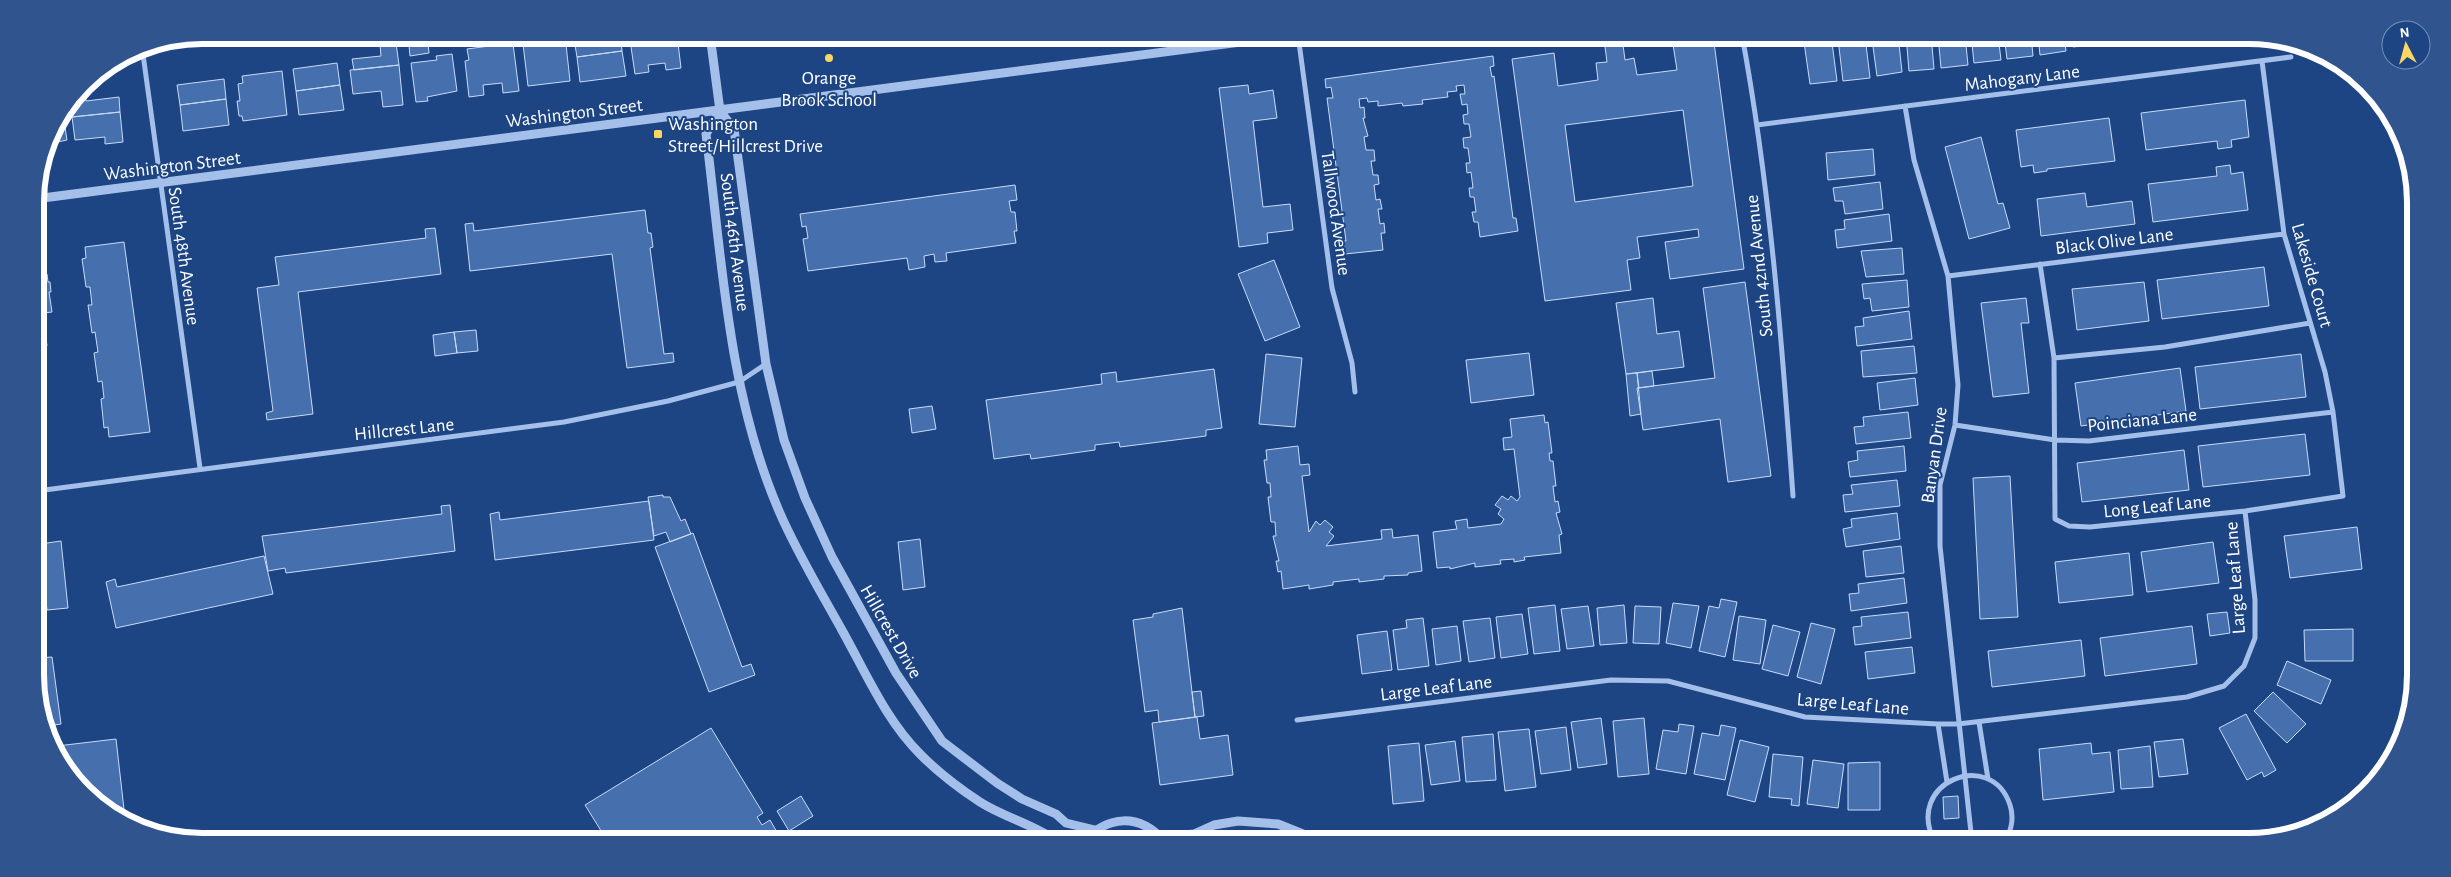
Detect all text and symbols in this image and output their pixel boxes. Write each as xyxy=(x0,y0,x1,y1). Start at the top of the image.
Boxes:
north arrow xyxy=(2381,20,2431,70)
text: N xyxy=(2399,26,2410,41)
marker: Orange Brook School xyxy=(823,52,835,64)
street label: Mahogany Lane xyxy=(1963,62,2081,95)
place label: Orange Brook School xyxy=(781,69,877,110)
street label: Washington Street xyxy=(505,96,644,131)
place label: Washington Street/Hillcrest Drive xyxy=(668,115,823,156)
marker: Washington Street/Hillcrest Drive xyxy=(652,128,664,140)
street label: Washington Street xyxy=(103,149,242,184)
street label: Tallwood Avenue xyxy=(1317,150,1354,277)
street label: South 46th Avenue xyxy=(717,172,752,312)
street label: South 48th Avenue xyxy=(164,186,203,327)
street label: South 42nd Avenue xyxy=(1743,194,1776,338)
street label: Lakeside Court xyxy=(2288,221,2336,330)
street label: Black Olive Lane xyxy=(2054,225,2174,258)
street label: Poinciana Lane xyxy=(2086,405,2198,436)
street label: Banyan Drive xyxy=(1918,406,1951,505)
street label: Hillcrest Lane xyxy=(353,415,455,444)
street label: Long Leaf Lane xyxy=(2103,491,2212,522)
street label: Large Leaf Lane xyxy=(2222,521,2249,635)
street label: Hillcrest Drive xyxy=(856,582,925,682)
street label: Large Leaf Lane xyxy=(1379,672,1493,705)
street label: Large Leaf Lane xyxy=(1796,690,1910,719)

